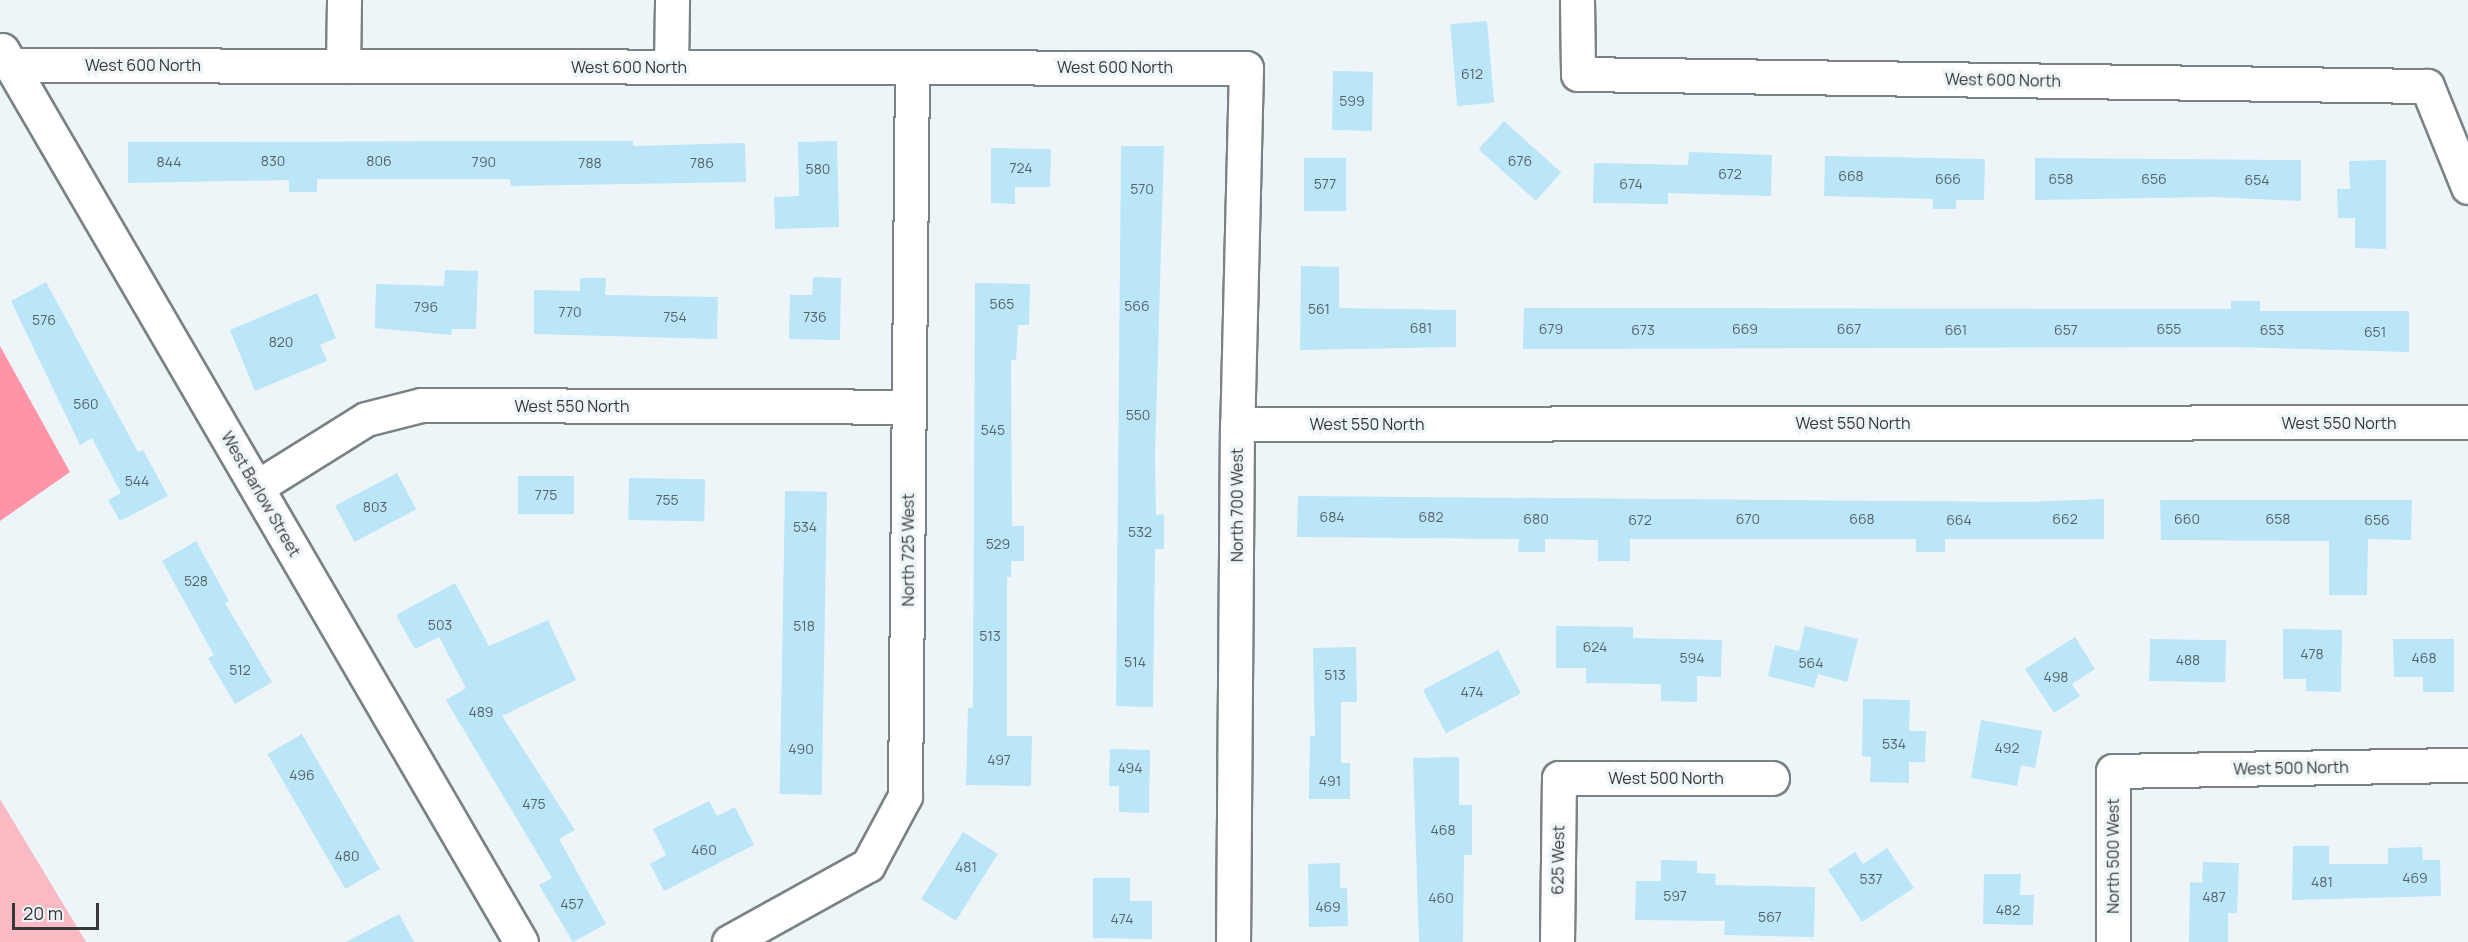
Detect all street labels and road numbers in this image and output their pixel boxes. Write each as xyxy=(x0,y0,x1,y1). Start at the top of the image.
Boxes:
street label: West 600 North xyxy=(85,55,201,75)
street label: West 600 North xyxy=(571,57,687,77)
street label: West 600 North xyxy=(1057,57,1173,77)
street label: West 600 North xyxy=(1945,69,2061,91)
street label: West 550 North xyxy=(515,396,629,416)
street label: West 550 North xyxy=(1796,413,1910,433)
street label: West 550 North xyxy=(2282,413,2396,433)
street label: West 550 North xyxy=(1310,414,1424,434)
street label: West Barlow Street xyxy=(217,428,305,560)
street label: North 700 West xyxy=(1227,448,1247,562)
street label: North 725 West xyxy=(898,493,918,607)
street label: West 500 North xyxy=(2233,757,2349,779)
street label: West 500 North xyxy=(1608,768,1724,788)
street label: North 500 West xyxy=(2103,798,2123,914)
street label: 625 West xyxy=(1548,825,1568,895)

